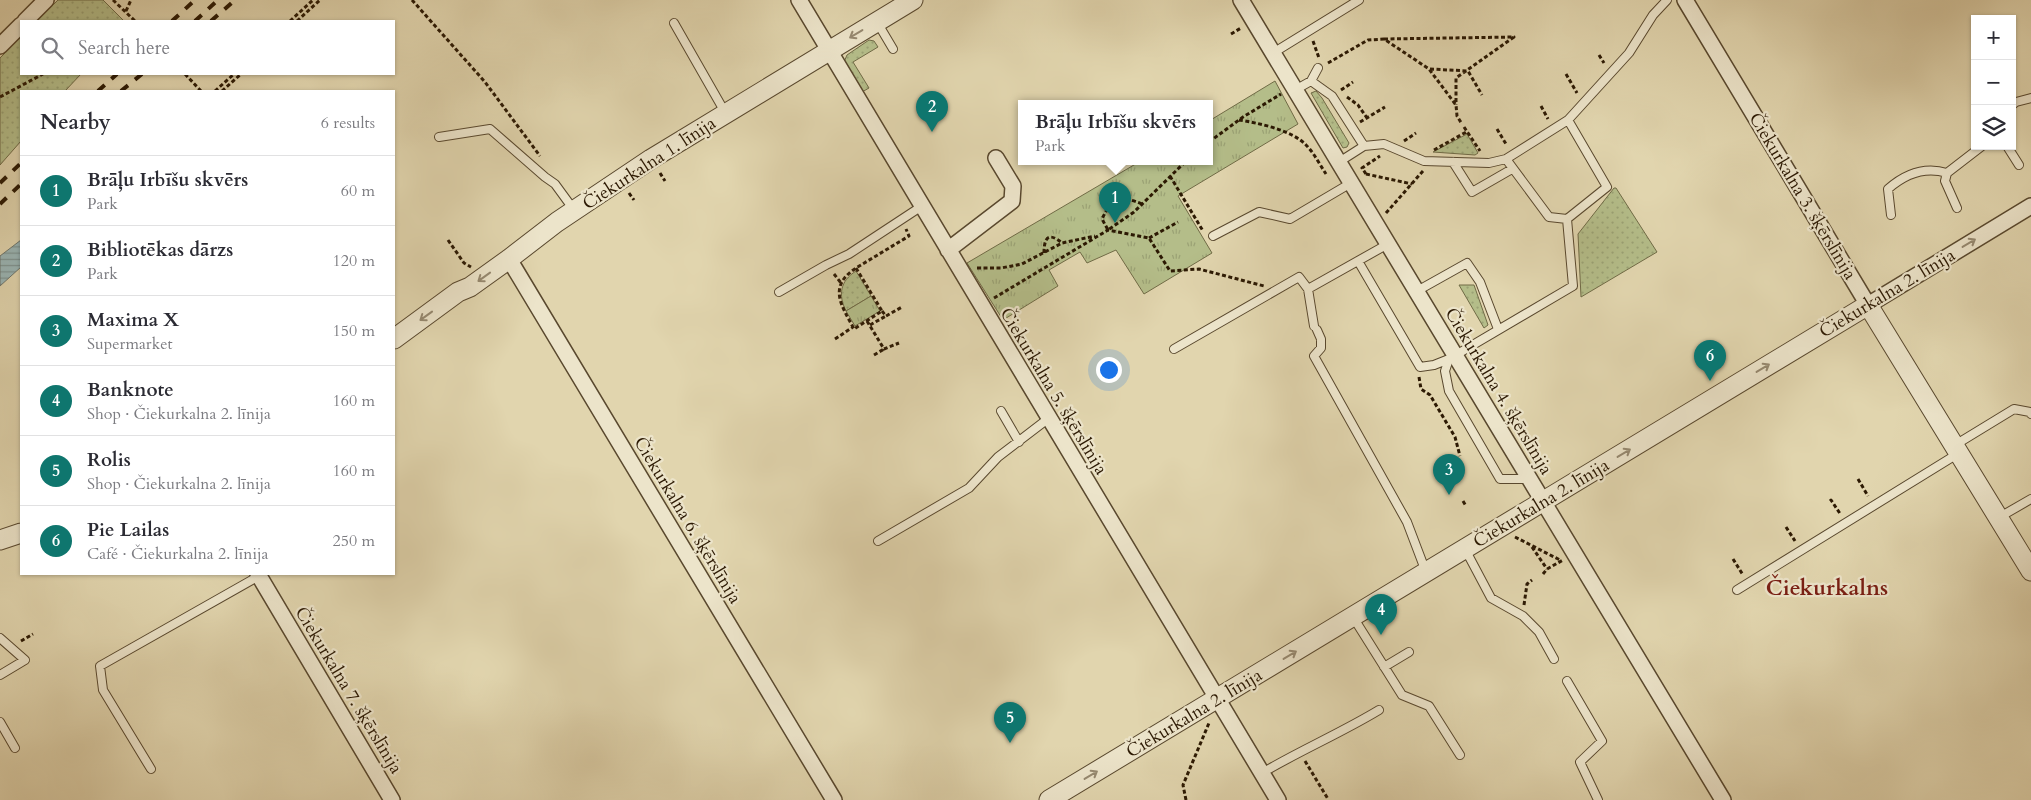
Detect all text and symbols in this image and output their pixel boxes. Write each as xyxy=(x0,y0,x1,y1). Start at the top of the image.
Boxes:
map controls xyxy=(1971,15,2016,150)
button: + xyxy=(1971,15,2016,60)
search box xyxy=(20,20,395,75)
one-way arrow xyxy=(850,30,864,40)
icon: search xyxy=(38,34,66,62)
text: Search here xyxy=(78,35,170,61)
button: − xyxy=(1971,60,2016,105)
pin: 2 xyxy=(916,91,948,132)
popup xyxy=(1018,100,1213,165)
button: layers xyxy=(1971,105,2016,150)
text: Nearby xyxy=(40,108,111,137)
street label: Čiekurkalna 3. šķērslīnija xyxy=(1743,108,1863,285)
text: Brāļu Irbīšu skvērs xyxy=(1035,109,1196,135)
street label: Čiekurkalna 1. līnija xyxy=(578,111,721,216)
text: 6 results xyxy=(321,112,375,134)
text: Park xyxy=(1035,135,1066,157)
text: Brāļu Irbīšu skvērs xyxy=(87,167,248,193)
text: 1 xyxy=(52,180,60,202)
text: 60 m xyxy=(341,180,375,202)
pin: 1 xyxy=(1099,182,1131,223)
text: Park xyxy=(87,193,118,215)
text: Bibliotēkas dārzs xyxy=(87,237,233,263)
one-way arrow xyxy=(1962,238,1976,248)
street label: Čiekurkalna 2. līnija xyxy=(1815,243,1960,344)
text: 2 xyxy=(52,250,60,272)
text: 120 m xyxy=(333,250,375,272)
text: Park xyxy=(87,263,118,285)
one-way arrow xyxy=(477,272,491,282)
street label: Čiekurkalna 5. šķērslīnija xyxy=(994,303,1114,480)
street label: Čiekurkalna 4. šķērslīnija xyxy=(1439,303,1559,480)
text: Maxima X xyxy=(87,307,179,333)
one-way arrow xyxy=(420,310,433,321)
text: 3 xyxy=(52,320,60,342)
text: 150 m xyxy=(333,320,375,342)
text: Supermarket xyxy=(87,333,173,355)
pin: 6 xyxy=(1694,340,1726,381)
your location xyxy=(1096,357,1122,383)
one-way arrow xyxy=(1755,363,1769,373)
text: Banknote xyxy=(87,377,174,403)
text: 4 xyxy=(52,390,60,412)
text: 160 m xyxy=(333,390,375,412)
text: Shop · Čiekurkalna 2. līnija xyxy=(87,403,271,425)
street label: Čiekurkalna 6. šķērslīnija xyxy=(628,432,748,609)
text: Rolis xyxy=(87,447,131,473)
one-way arrow xyxy=(1616,447,1630,457)
street label: Čiekurkalna 2. līnija xyxy=(1469,453,1614,554)
pin: 3 xyxy=(1433,454,1465,495)
text: 5 xyxy=(52,460,60,482)
text: 160 m xyxy=(333,460,375,482)
text: Shop · Čiekurkalna 2. līnija xyxy=(87,473,271,495)
text: Pie Lailas xyxy=(87,517,169,543)
text: 6 xyxy=(52,530,60,552)
text: 250 m xyxy=(333,530,375,552)
text: Café · Čiekurkalna 2. līnija xyxy=(87,543,268,565)
district label: Čiekurkalns xyxy=(1766,573,1888,603)
pin: 4 xyxy=(1365,594,1397,635)
street label: Čiekurkalna 7. šķērslīnija xyxy=(289,602,409,779)
one-way arrow xyxy=(1283,649,1297,659)
street label: Čiekurkalna 2. līnija xyxy=(1122,663,1267,764)
pin: 5 xyxy=(994,702,1026,743)
one-way arrow xyxy=(1084,769,1098,779)

